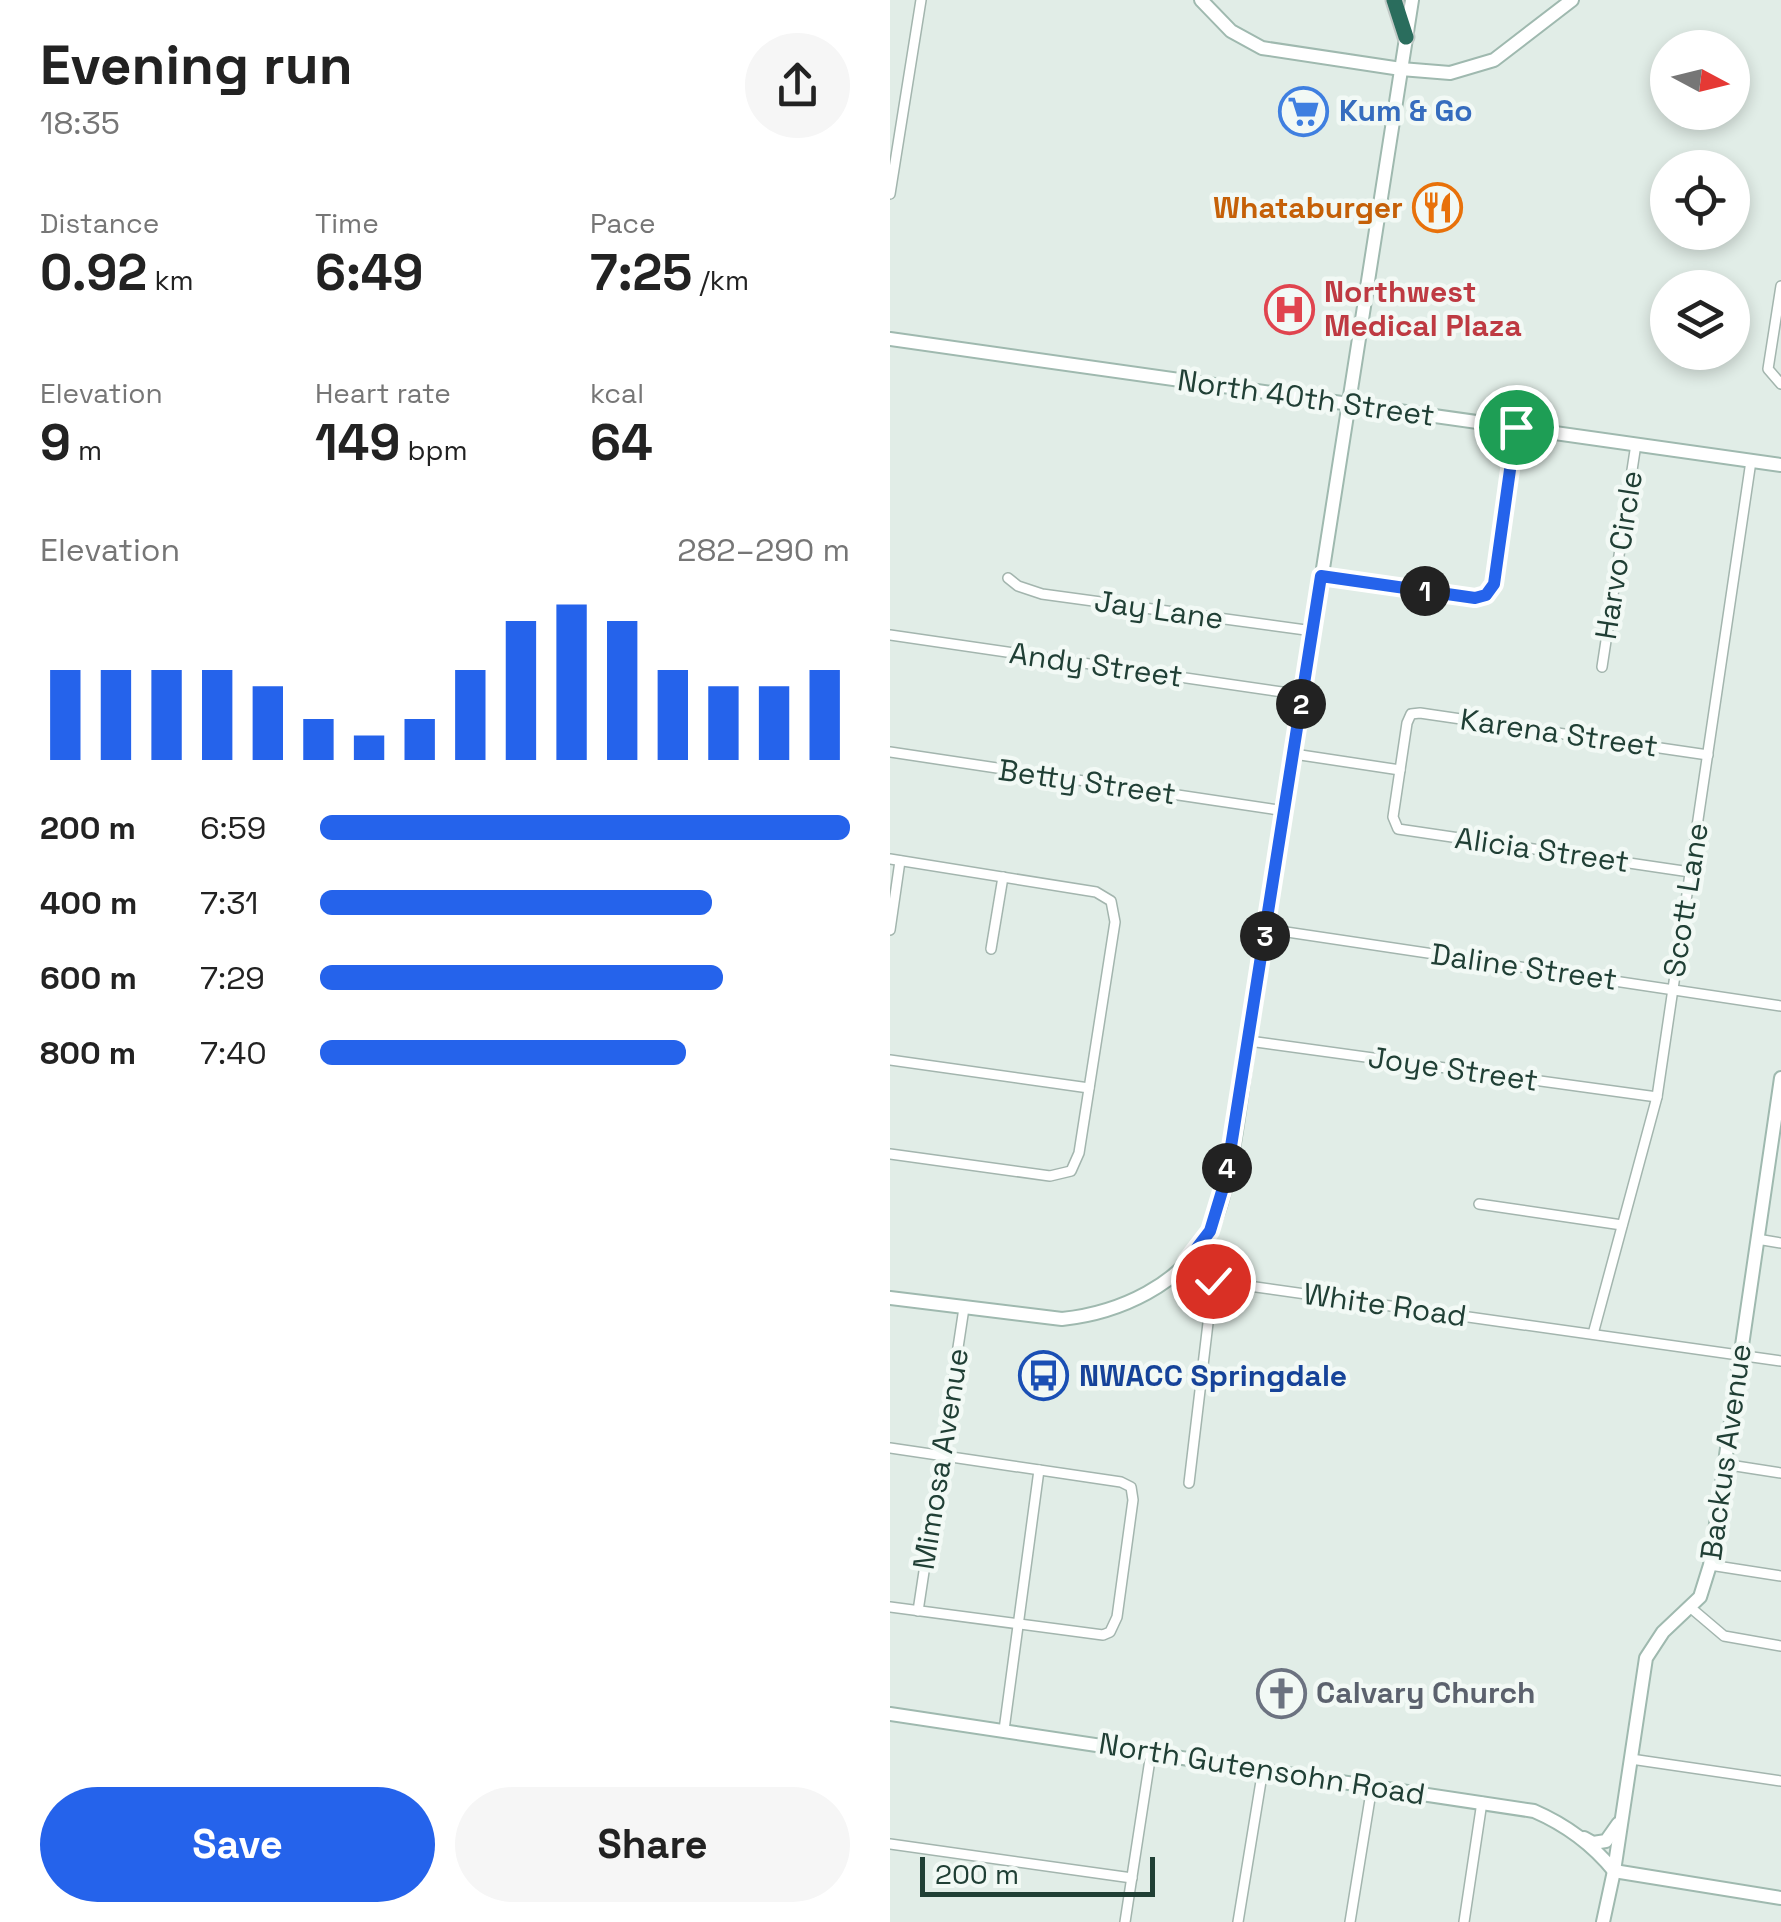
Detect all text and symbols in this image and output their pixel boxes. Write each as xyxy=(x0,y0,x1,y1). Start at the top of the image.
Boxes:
text: Evening run xyxy=(40,30,353,100)
north arrow xyxy=(1650,30,1750,130)
map controls xyxy=(1650,30,1750,370)
button: share xyxy=(745,33,850,138)
supermarket icon: Kum & Go xyxy=(1278,85,1330,137)
place label: Kum & Go xyxy=(1339,91,1473,130)
text: 18:35 xyxy=(40,103,120,143)
button: locate xyxy=(1650,150,1750,250)
restaurant icon: Whataburger xyxy=(1412,182,1464,234)
place label: Whataburger xyxy=(1213,188,1403,227)
text: Distance xyxy=(40,205,159,241)
text: Time xyxy=(315,205,379,241)
text: Pace xyxy=(590,205,656,241)
text: 0.92 xyxy=(40,241,147,305)
text: 6:49 xyxy=(315,241,424,305)
text: 7:25 xyxy=(590,241,692,305)
text: km xyxy=(147,262,194,298)
text: /km xyxy=(692,262,749,298)
button: layers xyxy=(1650,270,1750,370)
place label: Northwest Medical Plaza xyxy=(1324,272,1522,345)
hospital icon: Northwest Medical Plaza xyxy=(1263,283,1315,335)
street label: North 40th Street xyxy=(1175,360,1437,435)
text: Elevation xyxy=(40,375,163,411)
text: Heart rate xyxy=(315,375,451,411)
text: kcal xyxy=(590,375,644,411)
pin xyxy=(1474,385,1559,470)
icon: arrive xyxy=(1489,400,1544,455)
text: 9 xyxy=(40,411,71,475)
text: 149 xyxy=(315,411,400,475)
text: 64 xyxy=(590,411,653,475)
text: m xyxy=(71,432,102,468)
text: bpm xyxy=(400,432,468,468)
street label: Harvo Circle xyxy=(1586,468,1651,642)
text: Elevation xyxy=(40,530,180,570)
text: 282–290 m xyxy=(677,530,850,570)
pin: 1 xyxy=(1400,566,1450,616)
text: 1 xyxy=(1419,573,1431,609)
street label: Jay Lane xyxy=(1092,581,1226,638)
street label: Andy Street xyxy=(1007,633,1185,696)
pin: 2 xyxy=(1276,679,1326,729)
text: 2 xyxy=(1293,686,1309,722)
street label: Karena Street xyxy=(1458,699,1660,766)
street label: Betty Street xyxy=(996,750,1178,813)
text: 200 m xyxy=(40,808,136,848)
text: 6:59 xyxy=(200,808,266,848)
street label: Alicia Street xyxy=(1452,818,1632,881)
street label: Scott Lane xyxy=(1654,820,1717,980)
text: 400 m xyxy=(40,883,137,923)
text: 7:31 xyxy=(200,883,258,923)
pin: 3 xyxy=(1240,911,1290,961)
text: 3 xyxy=(1256,918,1274,954)
street label: Daline Street xyxy=(1429,934,1620,999)
text: 600 m xyxy=(40,958,137,998)
text: 7:29 xyxy=(200,958,265,998)
text: 800 m xyxy=(40,1033,136,1073)
text: 7:40 xyxy=(200,1033,267,1073)
street label: Joye Street xyxy=(1366,1037,1540,1100)
pin: 4 xyxy=(1202,1143,1252,1193)
text: 4 xyxy=(1218,1150,1236,1186)
pin xyxy=(1171,1239,1256,1324)
icon: check xyxy=(1186,1254,1241,1309)
street label: White Road xyxy=(1301,1274,1469,1335)
street label: Backus Avenue xyxy=(1691,1341,1760,1563)
street label: Mimosa Avenue xyxy=(904,1345,977,1573)
bus stop icon: NWACC Springdale xyxy=(1018,1350,1070,1402)
place label: NWACC Springdale xyxy=(1079,1356,1347,1395)
church icon: Calvary Church xyxy=(1255,1667,1307,1719)
place label: Calvary Church xyxy=(1316,1673,1535,1712)
street label: North Gutensohn Road xyxy=(1096,1723,1428,1814)
button: Save xyxy=(40,1787,435,1902)
button: Share xyxy=(455,1787,850,1902)
scale bar xyxy=(920,1852,1155,1896)
text: 200 m xyxy=(935,1856,1019,1892)

